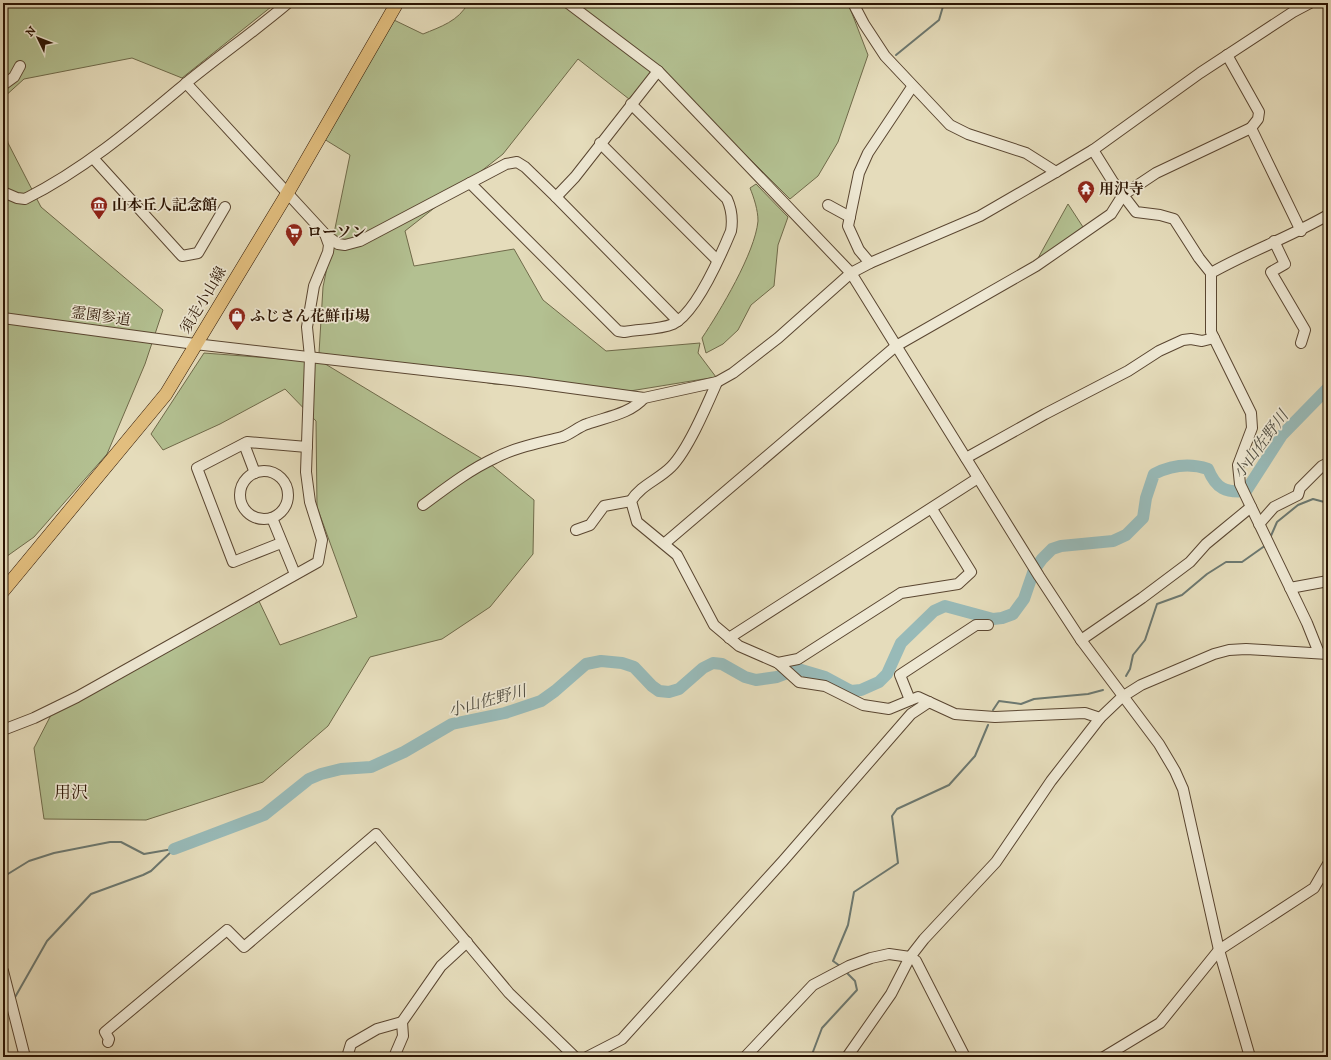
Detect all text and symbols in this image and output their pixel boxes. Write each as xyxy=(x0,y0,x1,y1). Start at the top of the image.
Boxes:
north arrow xyxy=(18,18,58,58)
text: N xyxy=(23,24,40,40)
temple icon: 用沢寺 xyxy=(1076,179,1096,204)
place label: 用沢寺 xyxy=(1099,180,1144,199)
museum icon: 山本丘人記念館 xyxy=(89,195,109,220)
place label: 山本丘人記念館 xyxy=(112,196,217,215)
supermarket icon: ローソン xyxy=(284,222,304,247)
place label: ローソン xyxy=(307,223,366,242)
street label: 須走小山線 xyxy=(176,263,231,337)
street label: 霊園参道 xyxy=(70,303,132,330)
shop icon: ふじさん花鮮市場 xyxy=(227,306,247,331)
place label: ふじさん花鮮市場 xyxy=(250,307,370,326)
water label: 小山佐野川 xyxy=(1229,405,1294,483)
water label: 小山佐野川 xyxy=(446,680,530,721)
district label: 用沢 xyxy=(54,782,88,804)

